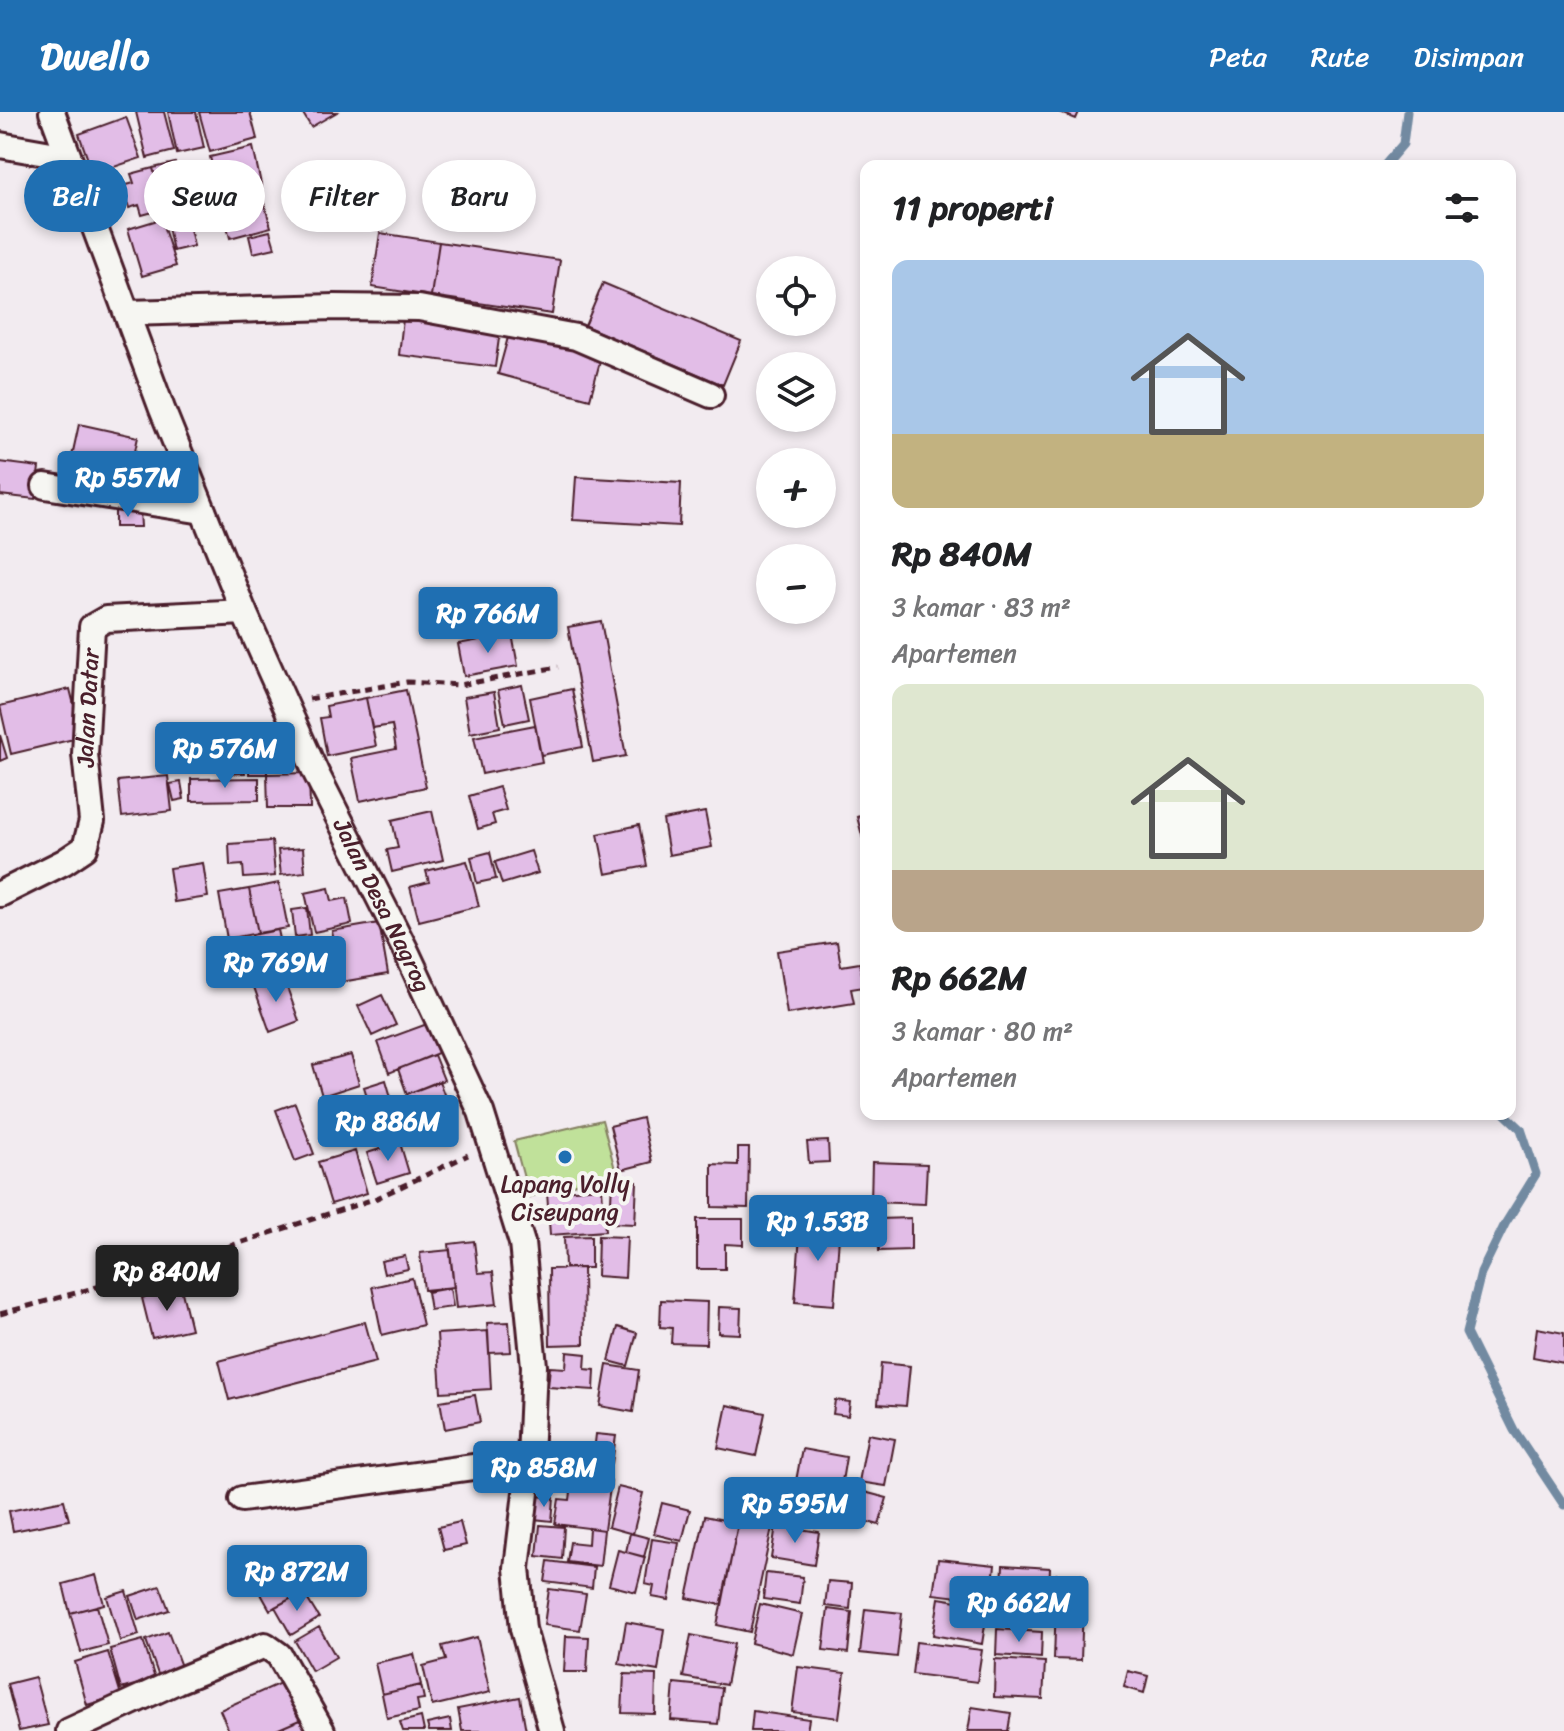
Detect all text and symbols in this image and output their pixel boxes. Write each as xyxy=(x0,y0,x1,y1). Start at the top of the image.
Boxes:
text: Dwello xyxy=(40,23,149,90)
text: Peta xyxy=(1209,32,1267,81)
text: Rute xyxy=(1311,32,1369,81)
text: Disimpan xyxy=(1413,32,1524,81)
chip: Beli xyxy=(24,160,128,232)
chip: Sewa xyxy=(144,160,265,232)
chip: Filter xyxy=(281,160,406,232)
chip: Baru xyxy=(422,160,536,232)
text: 11 properti xyxy=(892,178,1053,238)
icon: filters xyxy=(1440,186,1484,230)
map controls xyxy=(756,256,836,624)
button: locate xyxy=(756,256,836,336)
icon: home xyxy=(1116,312,1260,456)
button: layers xyxy=(756,352,836,432)
button: + xyxy=(756,448,836,528)
pin: Rp 557M xyxy=(54,451,202,519)
text: Rp 557M xyxy=(75,454,181,500)
text: Rp 840M xyxy=(892,524,1032,584)
button: − xyxy=(756,544,836,624)
text: 3 kamar · 83 m² xyxy=(892,584,1071,630)
pin: Rp 766M xyxy=(414,587,562,655)
text: Rp 766M xyxy=(437,590,539,636)
text: Apartemen xyxy=(892,630,1017,676)
street label: Jalan Datar xyxy=(64,645,112,771)
pin: Rp 576M xyxy=(151,722,299,790)
text: Rp 576M xyxy=(173,725,277,771)
icon: home xyxy=(1116,736,1260,880)
street label: Jalan Desa Nagrog xyxy=(321,810,444,1000)
pin: Rp 769M xyxy=(202,936,350,1004)
text: Rp 769M xyxy=(224,939,328,985)
text: Rp 662M xyxy=(892,948,1027,1008)
text: 3 kamar · 80 m² xyxy=(892,1008,1073,1054)
text: Apartemen xyxy=(892,1054,1017,1100)
pin: Rp 886M xyxy=(314,1095,462,1163)
text: Rp 886M xyxy=(336,1098,440,1144)
marker: Lapang Volly Ciseupang xyxy=(556,1148,574,1166)
place label: Lapang Volly Ciseupang xyxy=(500,1163,630,1233)
pin: Rp 1.53B xyxy=(735,1195,901,1263)
text: Rp 1.53B xyxy=(767,1198,869,1244)
pin: Rp 840M xyxy=(93,1245,241,1313)
text: Rp 840M xyxy=(114,1248,220,1294)
pin: Rp 858M xyxy=(470,1441,618,1509)
text: Rp 858M xyxy=(491,1444,597,1490)
pin: Rp 595M xyxy=(721,1477,869,1545)
text: Rp 595M xyxy=(742,1480,848,1526)
pin: Rp 872M xyxy=(223,1545,371,1613)
text: Rp 872M xyxy=(245,1548,349,1594)
pin: Rp 662M xyxy=(945,1576,1093,1644)
text: Rp 662M xyxy=(967,1579,1071,1625)

